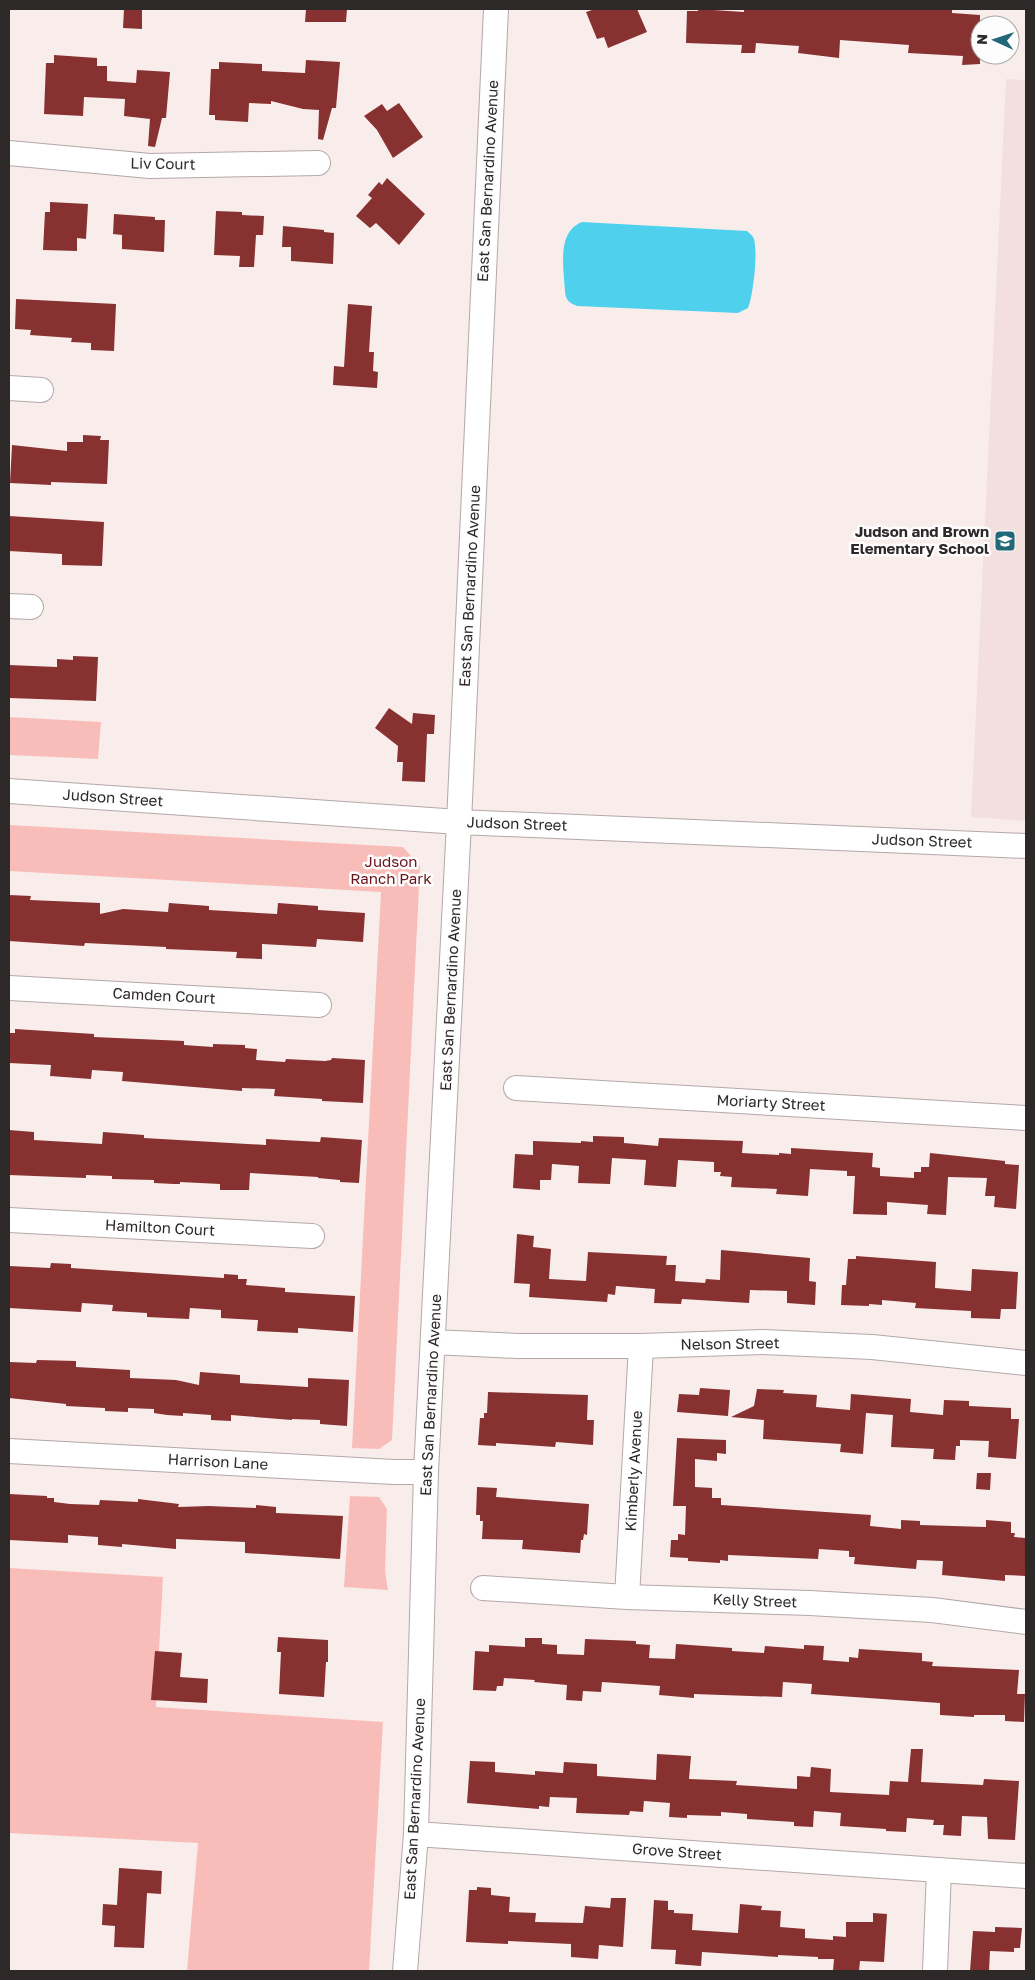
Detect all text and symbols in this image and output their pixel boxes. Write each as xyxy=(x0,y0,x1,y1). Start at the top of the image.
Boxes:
north arrow xyxy=(970,15,1020,65)
text: N xyxy=(973,34,990,45)
street label: East San Bernardino Avenue xyxy=(473,79,501,282)
street label: Liv Court xyxy=(130,153,196,173)
street label: East San Bernardino Avenue xyxy=(455,484,483,687)
place label: Judson and Brown Elementary School xyxy=(850,522,989,557)
school or university icon: Judson and Brown Elementary School xyxy=(993,529,1017,553)
street label: Judson Street xyxy=(62,785,164,810)
street label: Judson Street xyxy=(466,812,568,834)
street label: Judson Street xyxy=(871,829,973,851)
park label: Judson Ranch Park xyxy=(350,852,432,887)
street label: East San Bernardino Avenue xyxy=(436,888,464,1091)
street label: Camden Court xyxy=(112,983,216,1007)
street label: Moriarty Street xyxy=(716,1090,826,1114)
street label: Hamilton Court xyxy=(105,1215,215,1239)
street label: East San Bernardino Avenue xyxy=(416,1293,444,1496)
street label: Nelson Street xyxy=(680,1333,780,1353)
street label: Kimberly Avenue xyxy=(621,1410,645,1532)
street label: Harrison Lane xyxy=(167,1449,269,1473)
street label: Kelly Street xyxy=(712,1590,798,1610)
street label: East San Bernardino Avenue xyxy=(400,1697,428,1900)
street label: Grove Street xyxy=(632,1839,723,1863)

